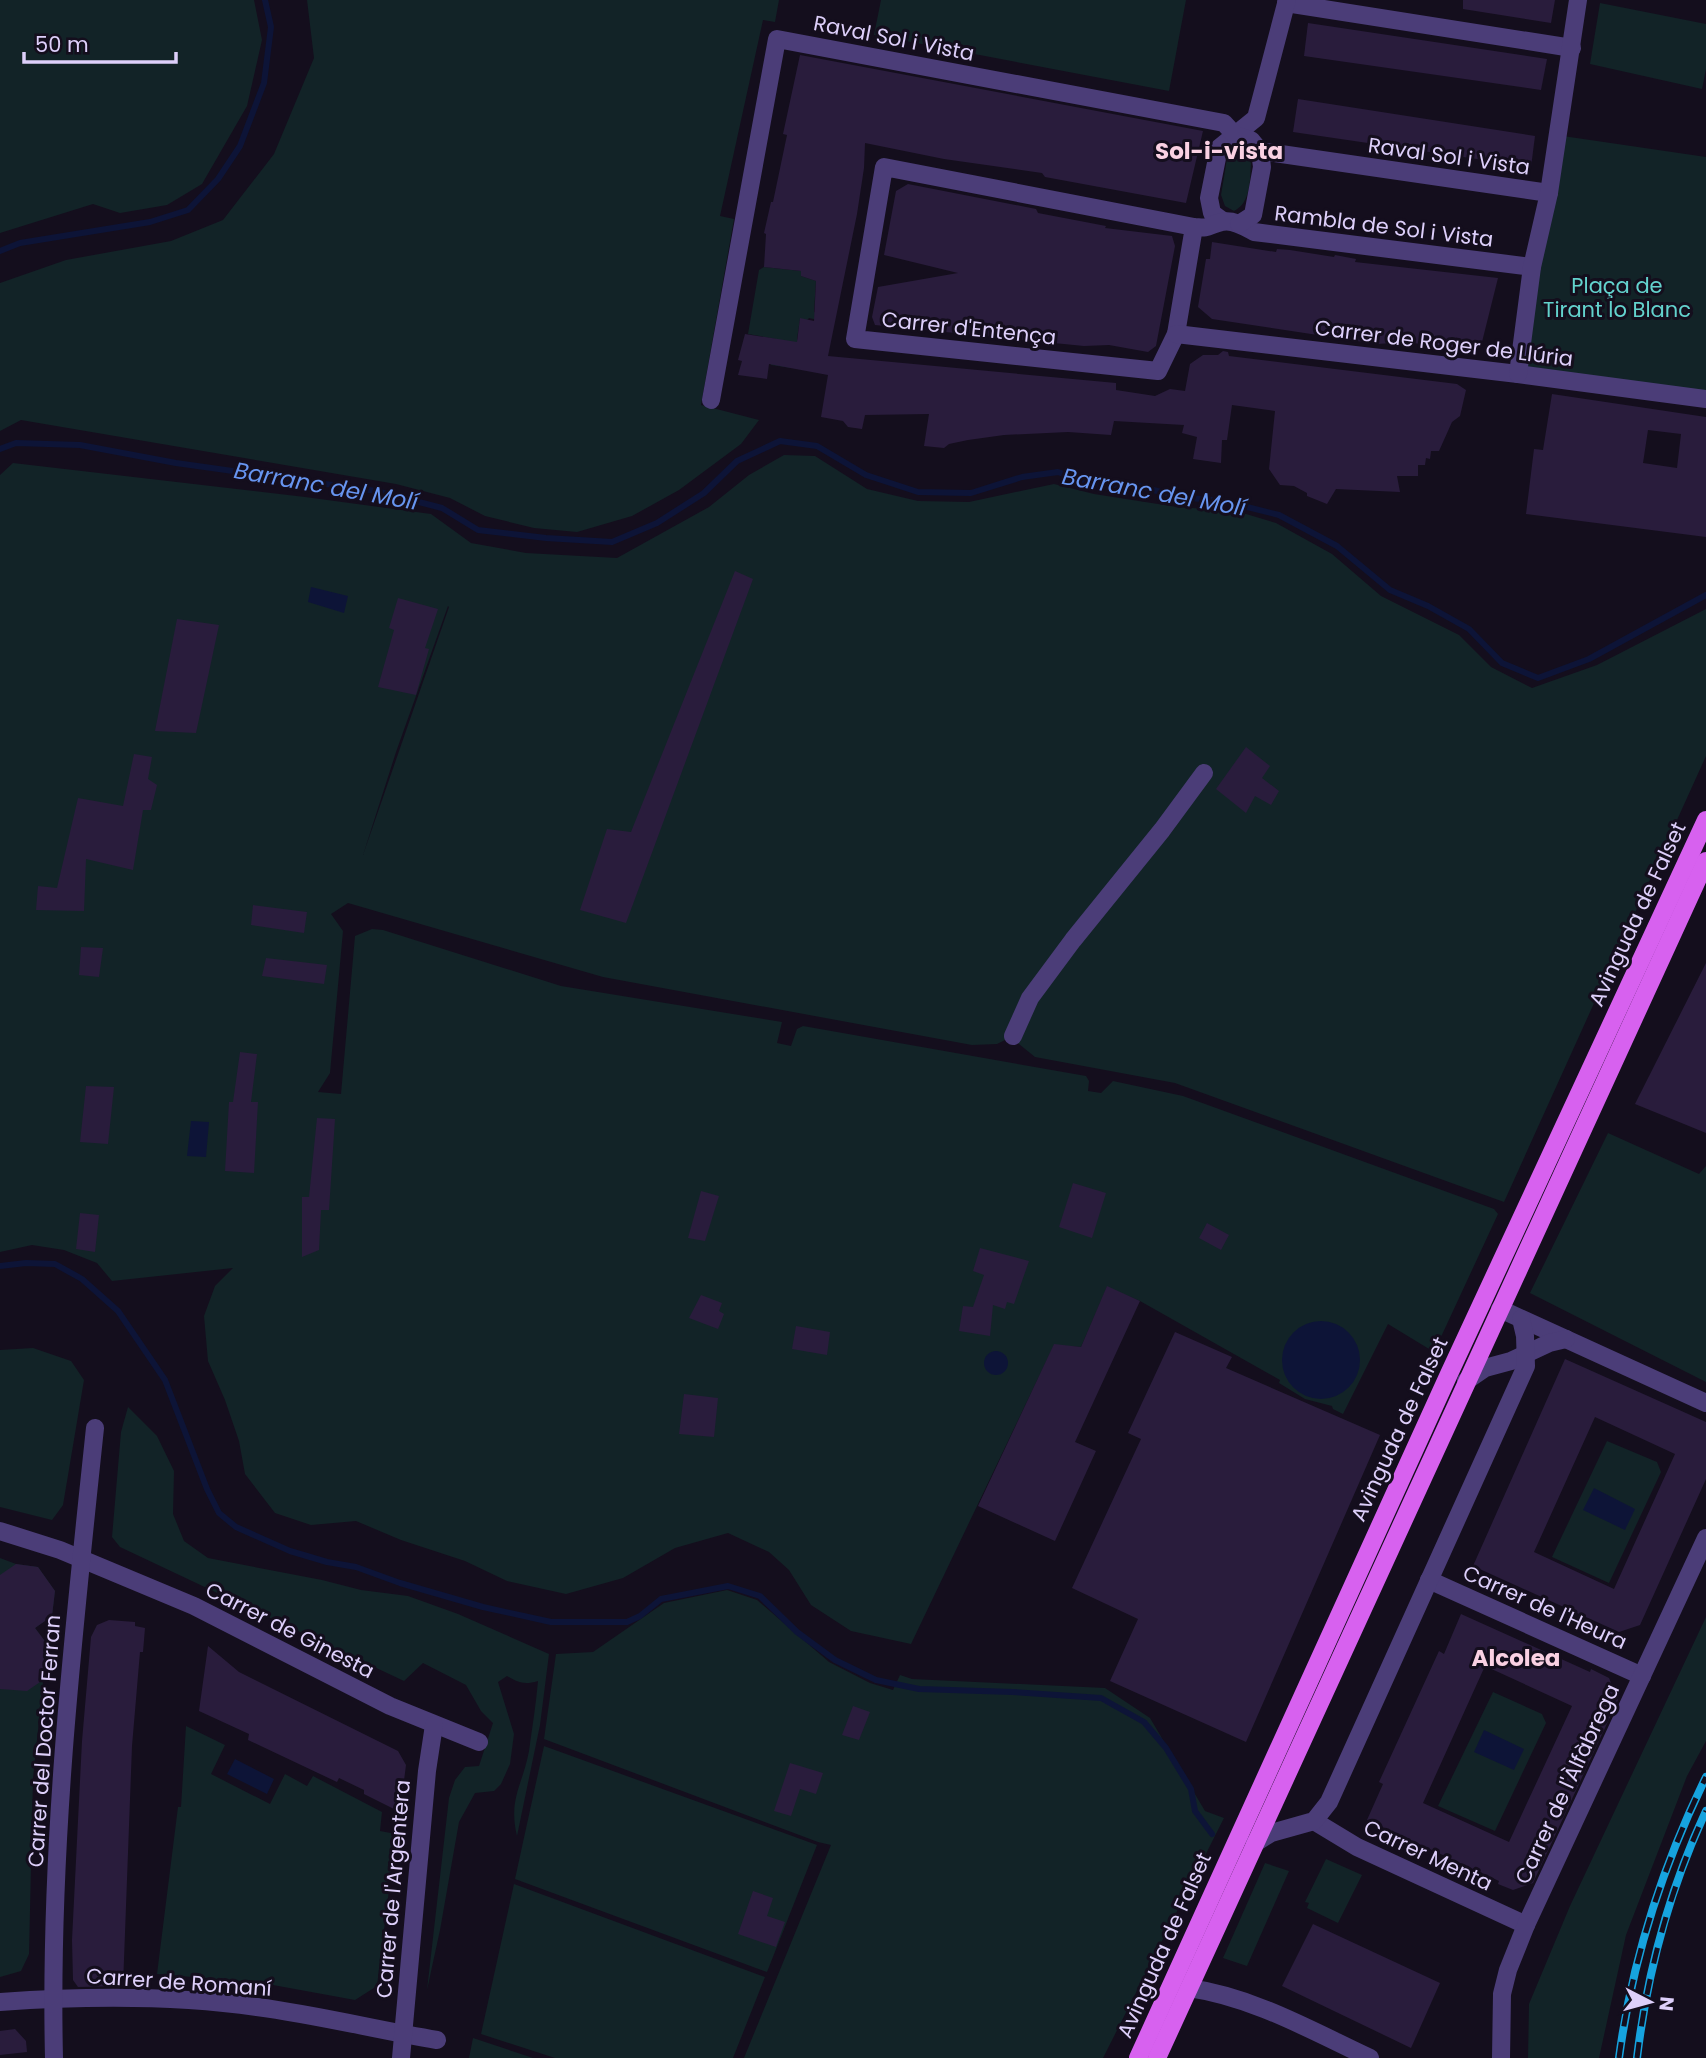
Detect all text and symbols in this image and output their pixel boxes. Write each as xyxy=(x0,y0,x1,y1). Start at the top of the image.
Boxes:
street label: Raval Sol i Vista xyxy=(811,8,977,68)
scale bar xyxy=(24,21,177,65)
text: 50 m xyxy=(35,30,89,59)
street label: Raval Sol i Vista xyxy=(1366,130,1532,182)
district label: Sol-i-vista xyxy=(1155,135,1283,167)
street label: Rambla de Sol i Vista xyxy=(1273,198,1495,254)
park label: Plaça de Tirant lo Blanc xyxy=(1543,271,1691,324)
street label: Carrer d'Entença xyxy=(880,304,1058,352)
street label: Carrer de Roger de Llúria xyxy=(1313,313,1575,373)
water label: Barranc del Molí xyxy=(232,454,423,518)
water label: Barranc del Molí xyxy=(1060,460,1251,524)
street label: Avinguda de Falset xyxy=(1581,817,1693,1011)
street label: Avinguda de Falset xyxy=(1343,1332,1455,1526)
street label: Carrer de l'Heura xyxy=(1458,1558,1632,1656)
street label: Carrer de Ginesta xyxy=(200,1575,380,1685)
street label: Carrer del Doctor Ferran xyxy=(21,1614,67,1868)
district label: Alcolea xyxy=(1472,1642,1560,1674)
street label: Carrer de l'Àlfàbrega xyxy=(1508,1679,1626,1889)
street label: Carrer de l'Argentera xyxy=(369,1779,417,1999)
street label: Carrer Menta xyxy=(1359,1813,1497,1897)
street label: Avinguda de Falset xyxy=(1110,1847,1218,2043)
street label: Carrer de Romaní xyxy=(85,1961,273,2003)
north arrow xyxy=(1615,1967,1685,2037)
text: N xyxy=(1652,1995,1681,2012)

